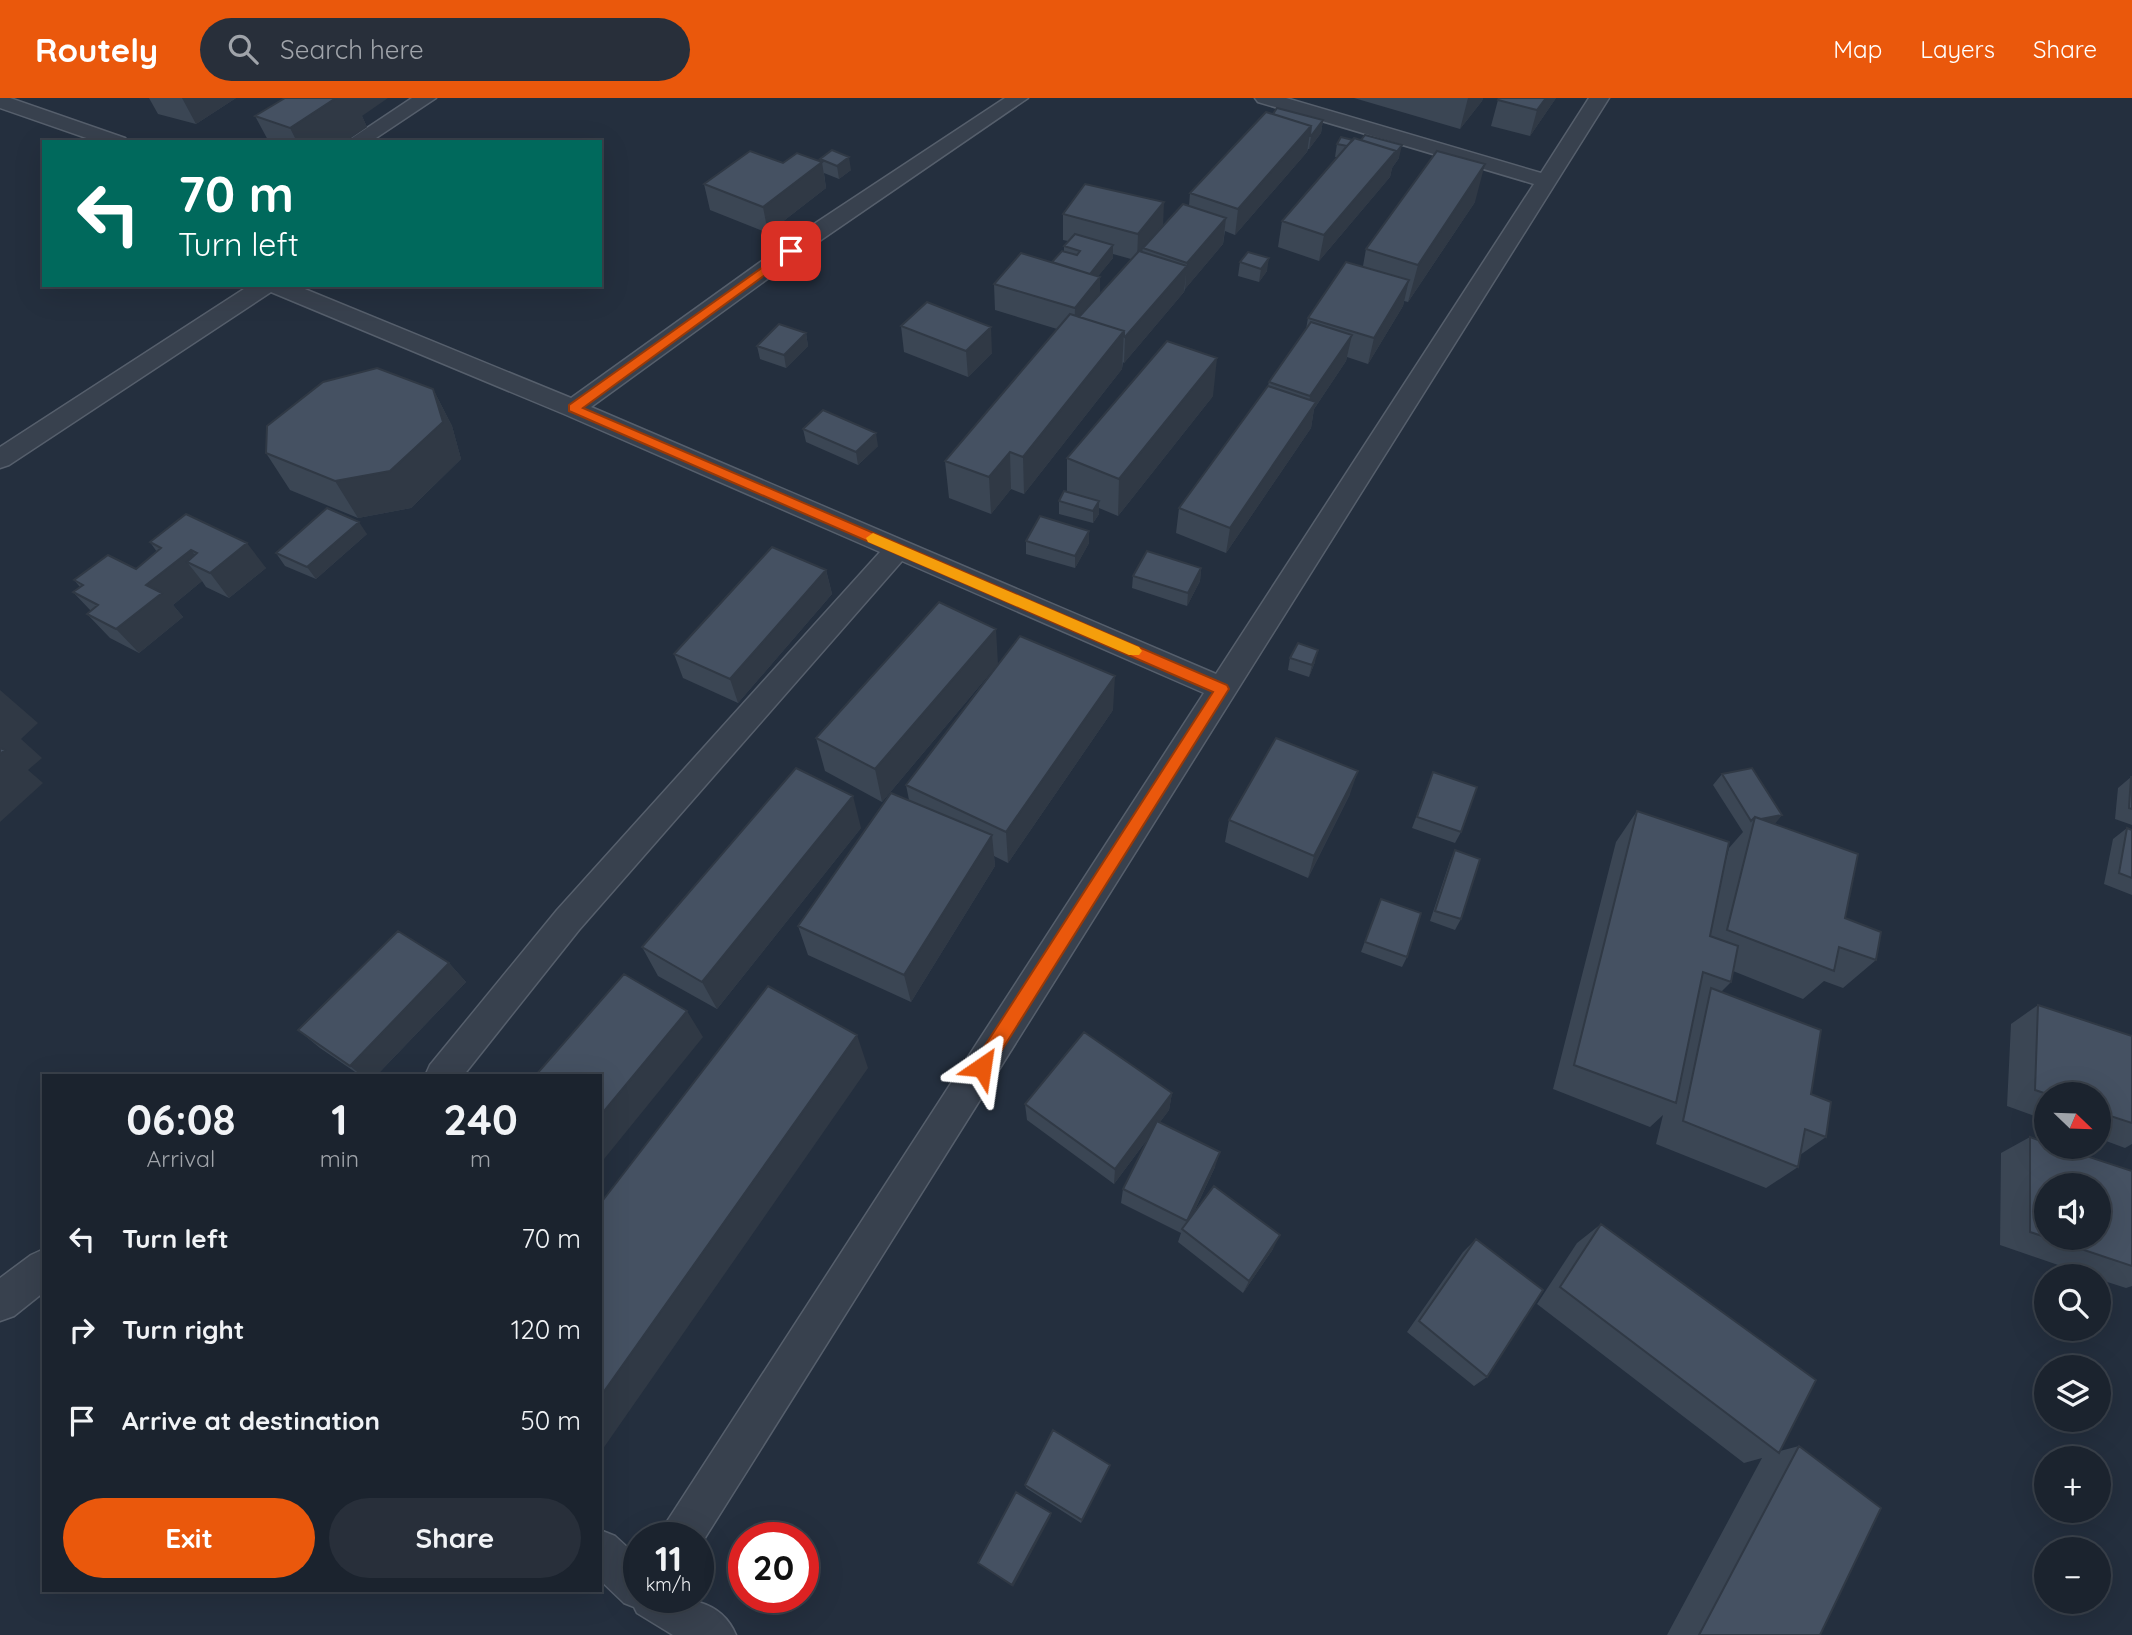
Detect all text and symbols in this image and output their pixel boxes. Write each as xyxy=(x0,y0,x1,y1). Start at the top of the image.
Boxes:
search box xyxy=(200,18,690,81)
text: Routely xyxy=(35,29,158,70)
icon: search xyxy=(224,30,262,68)
text: Search here xyxy=(280,33,424,66)
text: Map xyxy=(1833,34,1882,64)
text: Layers xyxy=(1920,34,1995,64)
text: Share xyxy=(2033,34,2097,64)
text: 70 m xyxy=(178,163,294,224)
icon: left xyxy=(63,168,154,259)
pin xyxy=(761,221,821,281)
text: Turn left xyxy=(178,224,299,264)
icon: arrive xyxy=(772,232,810,270)
position arrow xyxy=(945,1030,1019,1104)
north arrow xyxy=(2034,1082,2110,1158)
map controls xyxy=(2034,1082,2111,1614)
text: 06:08 xyxy=(126,1093,236,1146)
text: 1 xyxy=(331,1093,348,1146)
text: 240 xyxy=(443,1093,518,1146)
text: Arrival xyxy=(146,1144,215,1173)
text: min xyxy=(320,1144,359,1173)
text: m xyxy=(470,1144,491,1173)
button: sound xyxy=(2034,1173,2111,1250)
icon: left xyxy=(63,1220,101,1258)
text: Turn left xyxy=(122,1222,229,1255)
text: 70 m xyxy=(521,1222,581,1255)
button: search xyxy=(2034,1264,2111,1341)
icon: right xyxy=(63,1311,101,1349)
text: Turn right xyxy=(122,1313,244,1346)
text: 120 m xyxy=(511,1313,581,1346)
button: layers xyxy=(2034,1355,2111,1432)
icon: arrive xyxy=(63,1402,101,1440)
text: Arrive at destination xyxy=(122,1404,380,1437)
text: 50 m xyxy=(521,1404,581,1437)
button: + xyxy=(2034,1446,2111,1523)
button: Exit xyxy=(63,1498,315,1578)
button: Share xyxy=(329,1498,581,1578)
speed limit sign: 20 xyxy=(728,1522,819,1613)
text: 11 xyxy=(655,1536,682,1580)
button: − xyxy=(2034,1537,2111,1614)
text: km/h xyxy=(646,1573,691,1596)

